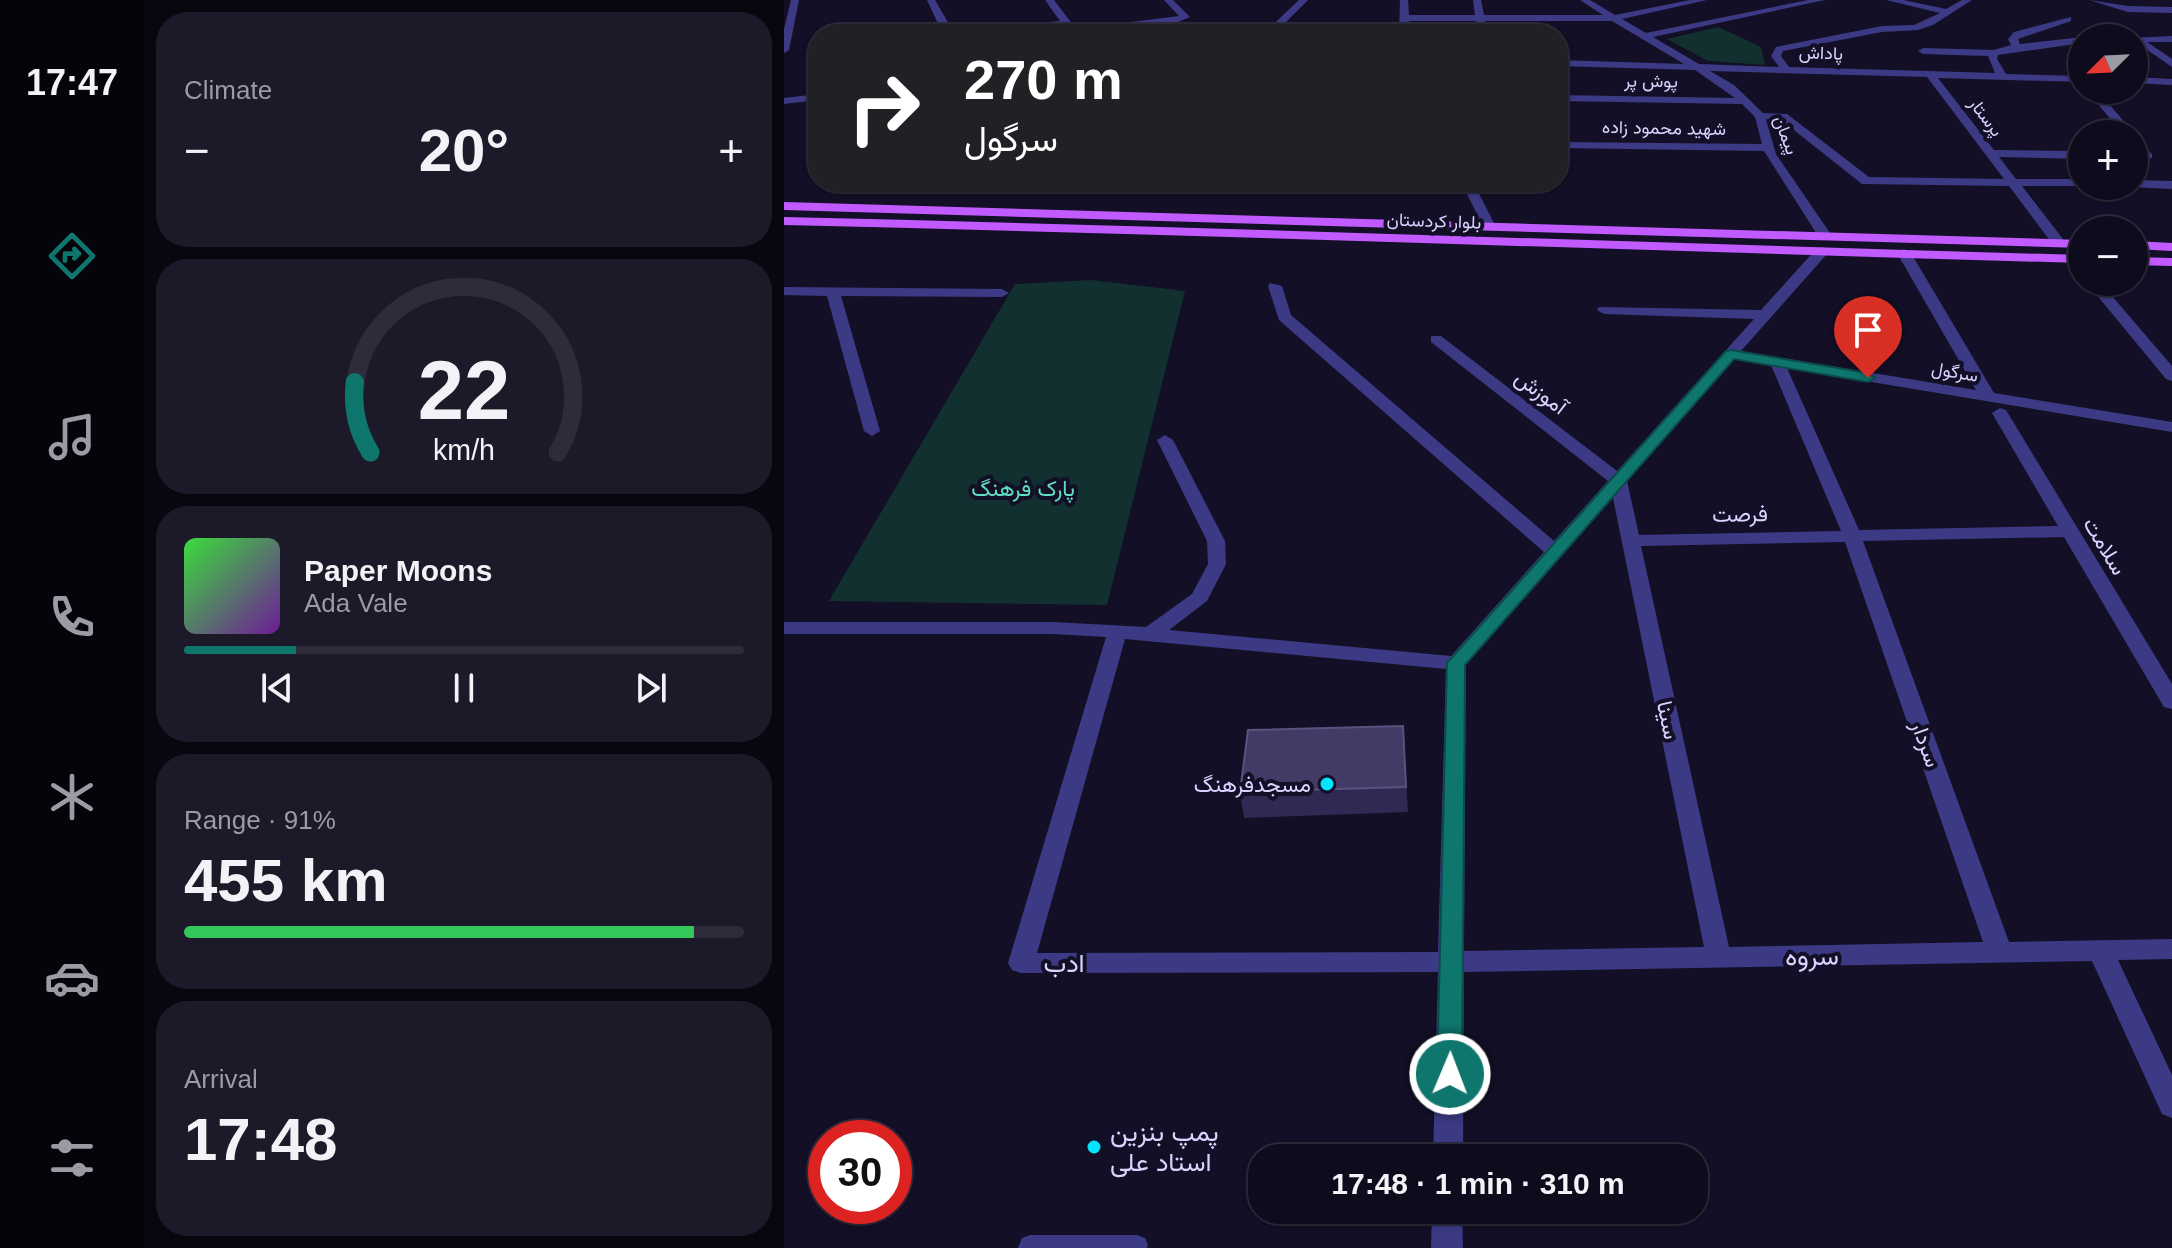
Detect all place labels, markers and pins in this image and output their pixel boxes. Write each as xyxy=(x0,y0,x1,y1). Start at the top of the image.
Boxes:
pin xyxy=(1834,296,1902,378)
place label: مسجدفرهنگ xyxy=(1194,772,1311,798)
marker: مسجدفرهنگ xyxy=(1318,775,1336,793)
place label: پمپ بنزین استاد علی xyxy=(1110,1117,1219,1178)
marker: پمپ بنزین استاد علی xyxy=(1085,1138,1103,1156)

